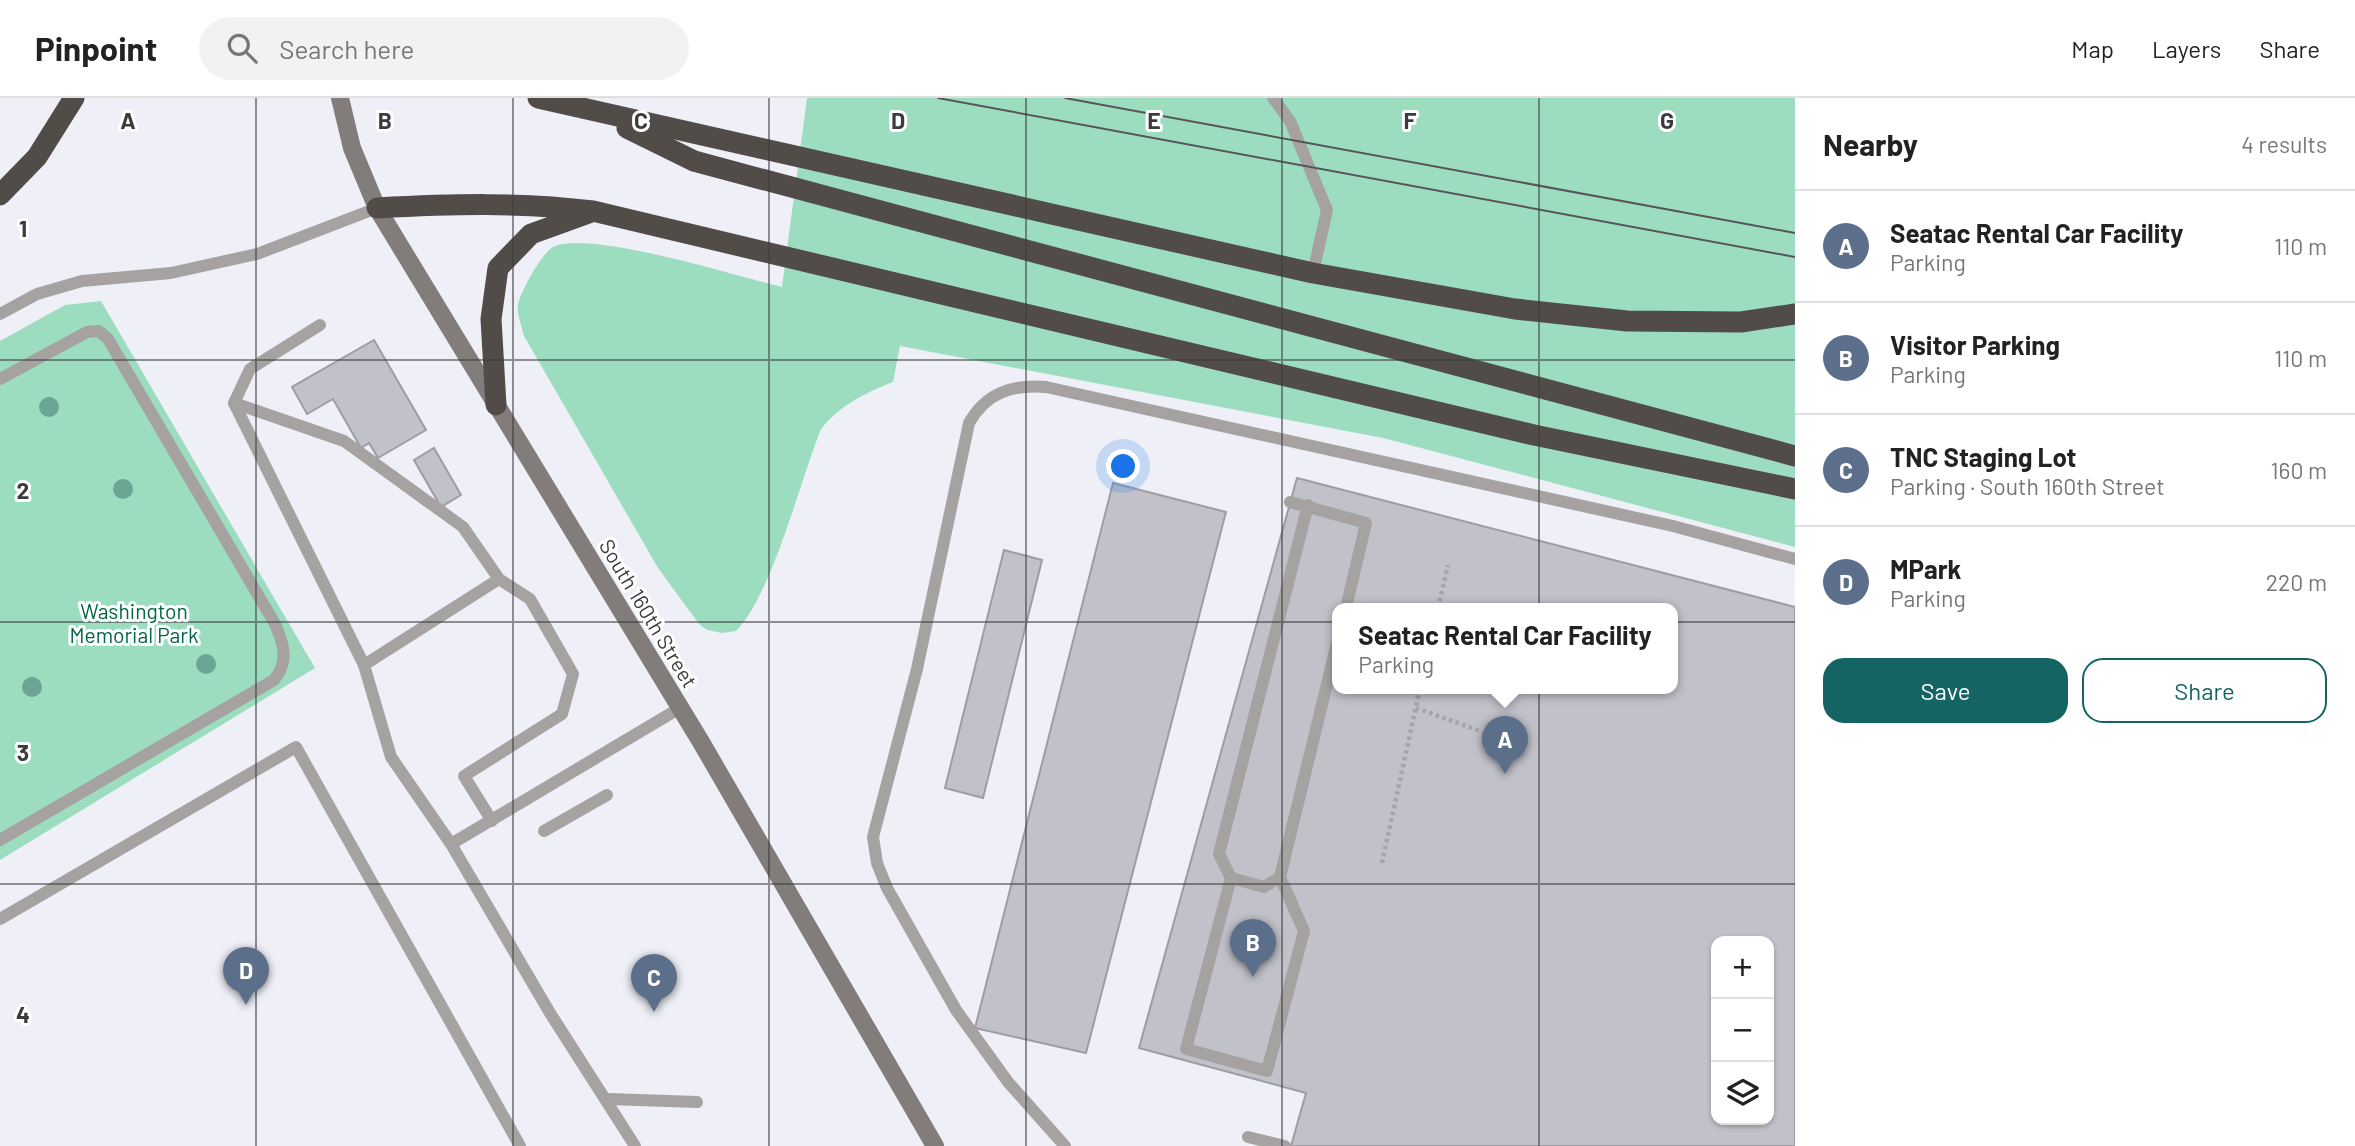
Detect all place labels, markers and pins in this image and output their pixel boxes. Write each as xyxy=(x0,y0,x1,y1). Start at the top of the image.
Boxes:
pin: A xyxy=(1482,716,1528,774)
pin: B xyxy=(1230,919,1276,977)
pin: D xyxy=(223,947,269,1005)
pin: C xyxy=(631,954,677,1012)

